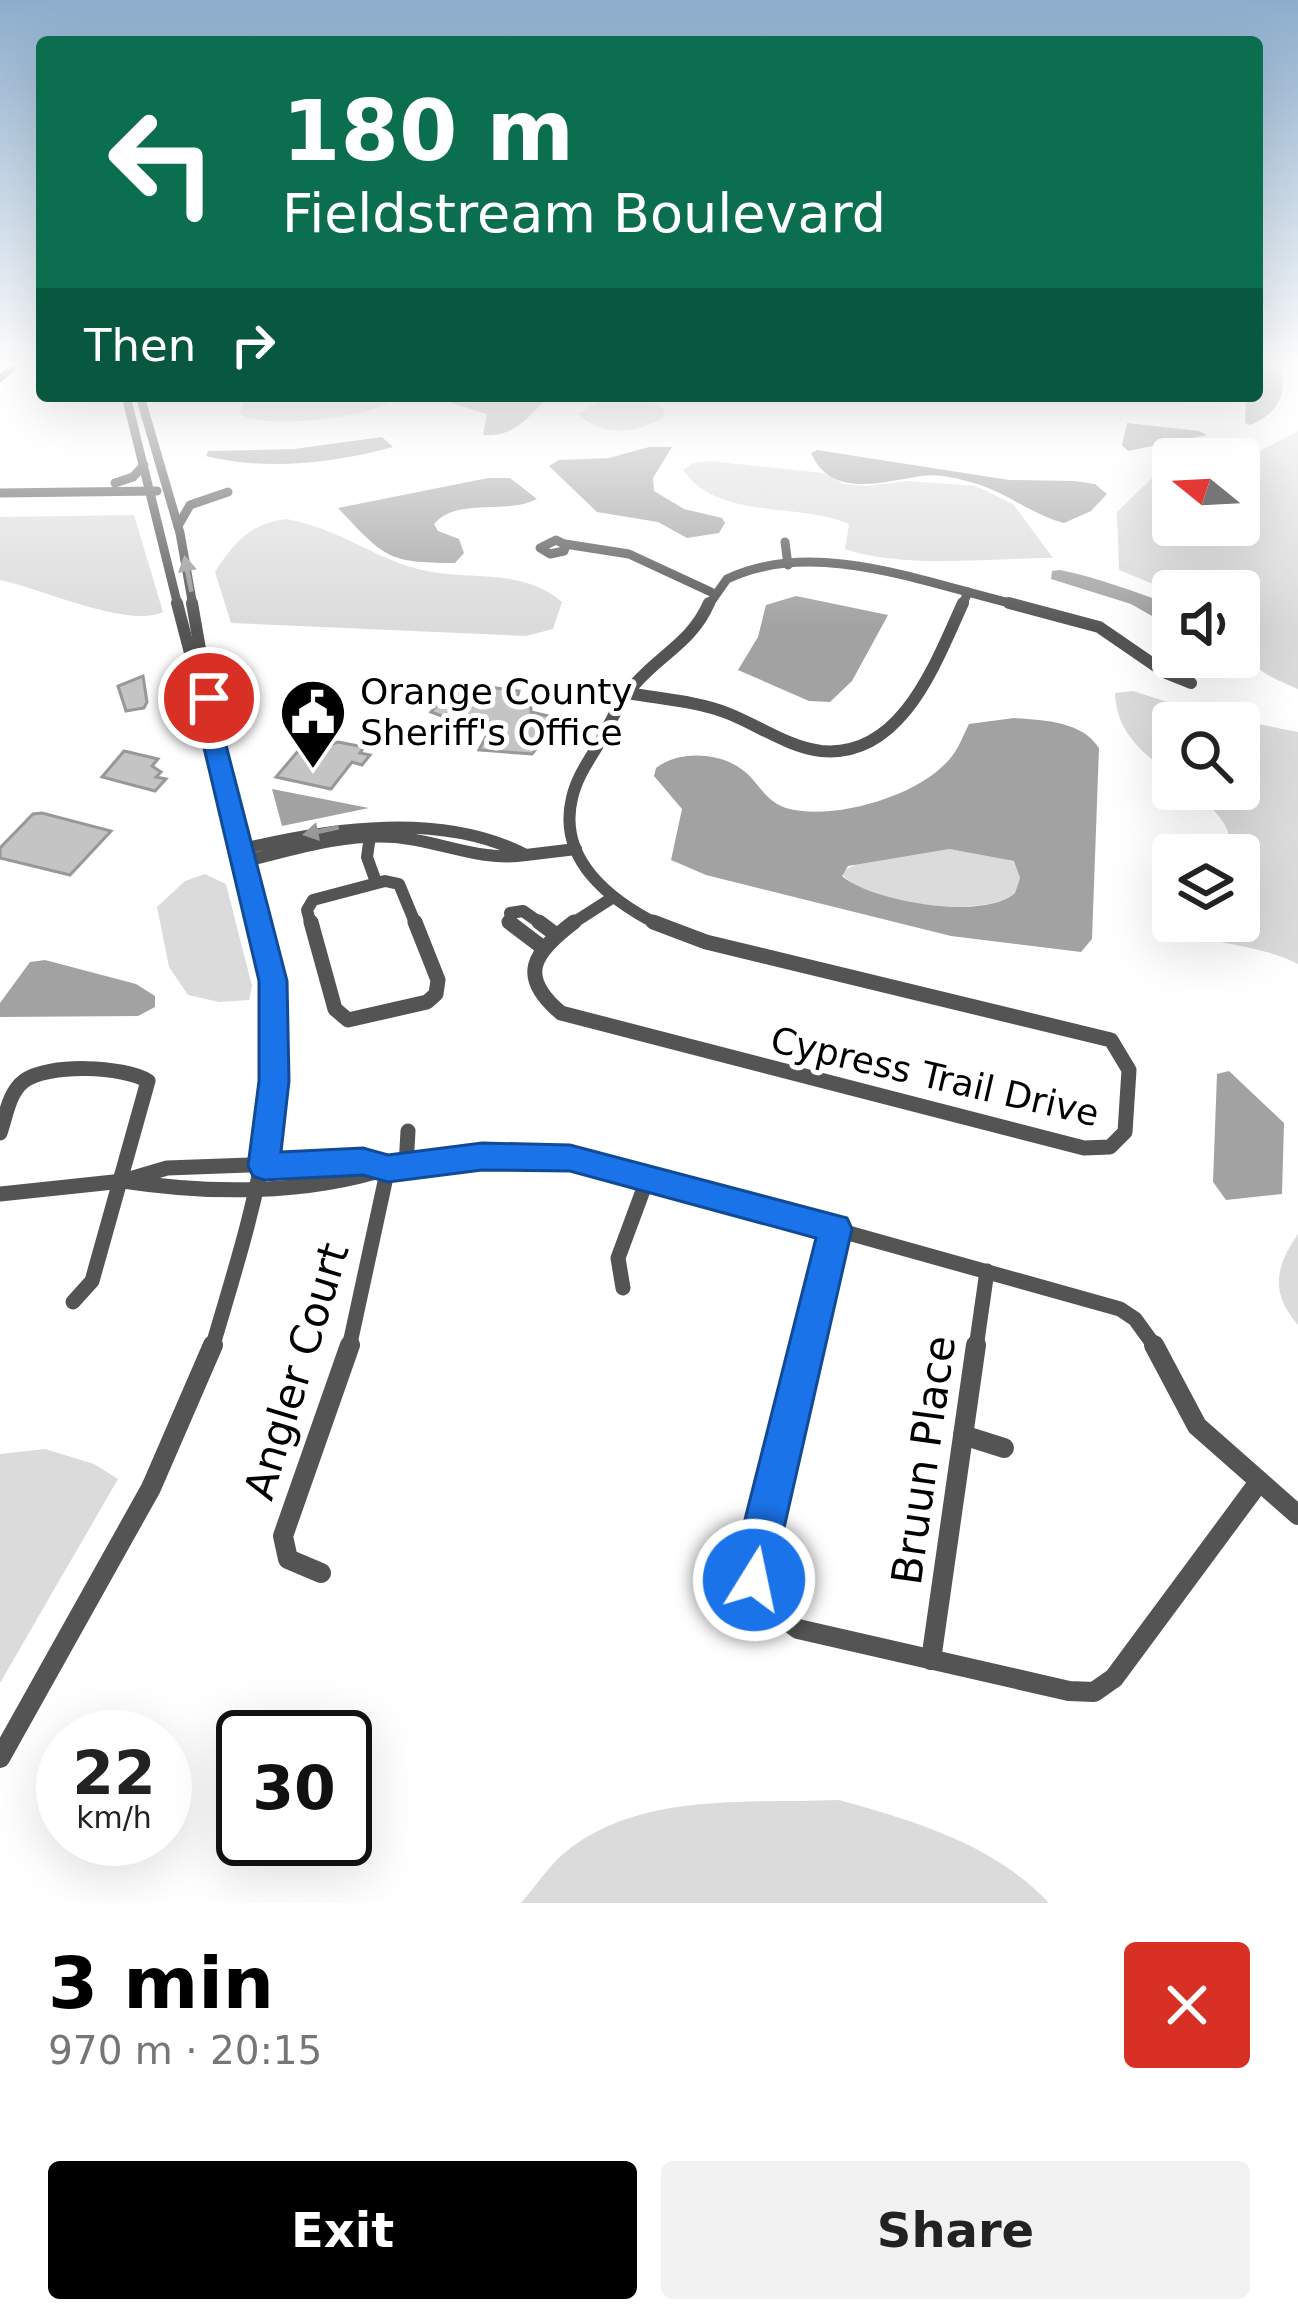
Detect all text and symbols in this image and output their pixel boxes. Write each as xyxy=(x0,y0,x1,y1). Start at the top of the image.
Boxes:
text: 180 m xyxy=(282,82,574,180)
icon: left xyxy=(84,84,240,240)
text: Fieldstream Boulevard xyxy=(282,182,886,245)
icon: right xyxy=(220,312,286,378)
text: Then xyxy=(84,319,196,372)
north arrow xyxy=(1152,438,1260,546)
map controls xyxy=(1152,438,1260,942)
one-way arrow xyxy=(178,555,197,593)
button: sound xyxy=(1152,570,1260,678)
pin xyxy=(158,647,260,749)
icon: arrive xyxy=(176,665,242,731)
place label: Orange County Sheriff's Office xyxy=(360,671,633,753)
public building icon: Orange County Sheriff's Office xyxy=(278,677,348,771)
button: search xyxy=(1152,702,1260,810)
one-way arrow xyxy=(302,822,340,841)
button: layers xyxy=(1152,834,1260,942)
street label: Cypress Trail Drive xyxy=(767,1019,1103,1134)
street label: Angler Court xyxy=(234,1237,359,1505)
street label: Bruun Place xyxy=(882,1332,965,1588)
position arrow xyxy=(691,1517,817,1643)
speed limit sign: 30 xyxy=(216,1710,372,1866)
text: 22 xyxy=(72,1738,156,1808)
text: km/h xyxy=(76,1800,152,1835)
text: 3 min xyxy=(48,1941,274,2025)
button: close xyxy=(1124,1942,1250,2068)
text: 970 m · 20:15 xyxy=(48,2028,322,2073)
button: Exit xyxy=(48,2161,637,2299)
button: Share xyxy=(661,2161,1250,2299)

